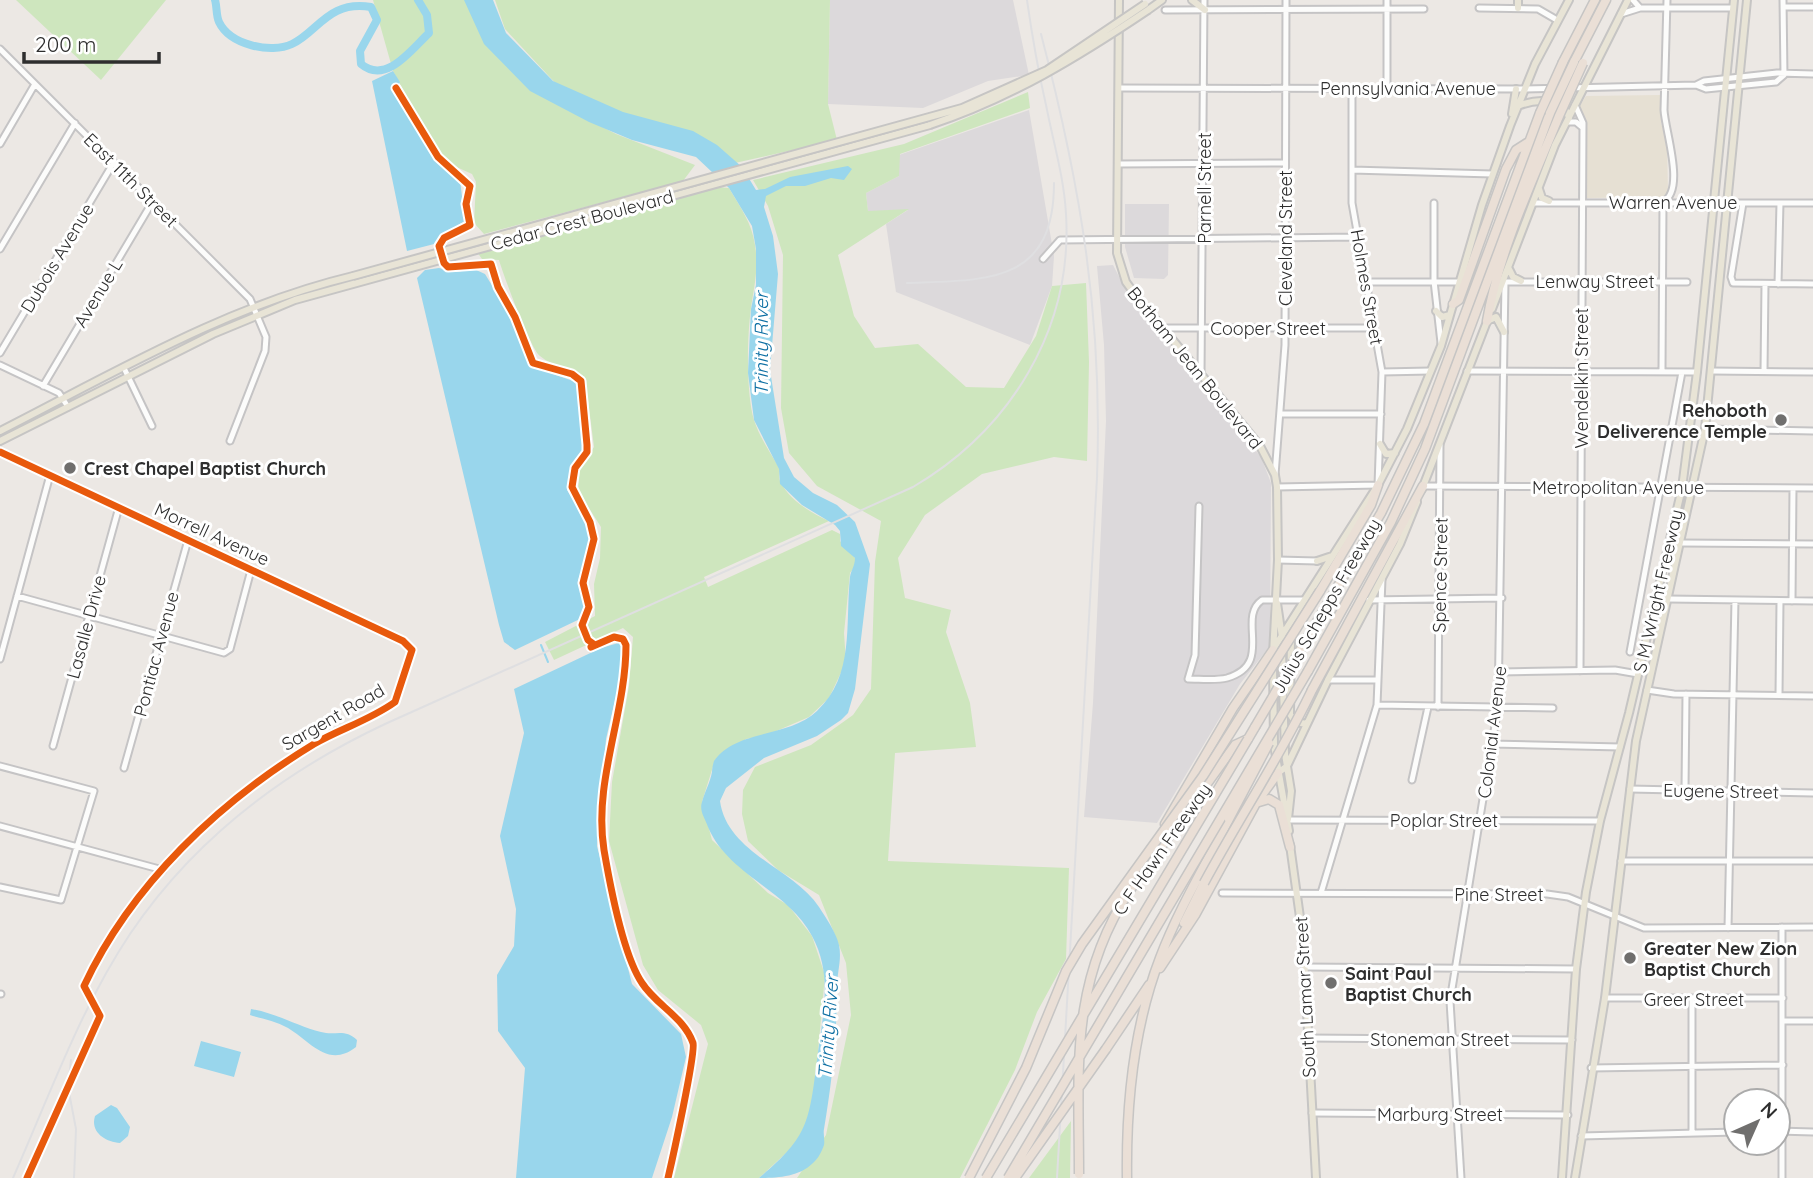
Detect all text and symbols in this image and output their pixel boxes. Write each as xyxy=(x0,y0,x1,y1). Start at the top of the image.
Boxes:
scale bar xyxy=(24,21,159,65)
text: 200 m xyxy=(35,31,97,57)
street label: Pennsylvania Avenue xyxy=(1320,77,1496,100)
street label: East 11th Street xyxy=(79,128,183,232)
street label: Parnell Street xyxy=(1193,132,1216,244)
street label: Cleveland Street xyxy=(1274,170,1297,306)
street label: Cedar Crest Boulevard xyxy=(488,185,676,255)
street label: Warren Avenue xyxy=(1609,191,1737,214)
street label: Dubois Avenue xyxy=(15,199,99,317)
street label: Holmes Street xyxy=(1346,227,1388,347)
street label: Avenue L xyxy=(69,254,128,332)
street label: Lenway Street xyxy=(1536,270,1655,293)
street label: Botham Jean Boulevard xyxy=(1122,282,1268,454)
water label: Trinity River xyxy=(749,289,773,396)
street label: Wendelkin Street xyxy=(1570,308,1593,448)
street label: Cooper Street xyxy=(1210,317,1326,340)
place label: Rehoboth Deliverence Temple xyxy=(1597,399,1767,443)
marker: Rehoboth Deliverence Temple xyxy=(1773,412,1789,428)
place label: Crest Chapel Baptist Church xyxy=(84,457,326,480)
marker: Crest Chapel Baptist Church xyxy=(62,460,78,476)
street label: Metropolitan Avenue xyxy=(1532,476,1704,499)
street label: Morrell Avenue xyxy=(151,497,273,571)
street label: S M Wright Freeway xyxy=(1628,507,1688,675)
street label: Julius Schepps Freeway xyxy=(1266,514,1386,698)
street label: Spence Street xyxy=(1427,517,1453,633)
street label: Lasalle Drive xyxy=(61,573,111,681)
street label: Pontiac Avenue xyxy=(128,589,184,719)
street label: Colonial Avenue xyxy=(1472,664,1512,800)
street label: Sargent Road xyxy=(278,678,388,756)
street label: C F Hawn Freeway xyxy=(1108,778,1216,920)
street label: Eugene Street xyxy=(1663,778,1779,804)
street label: Poplar Street xyxy=(1390,809,1498,832)
street label: Pine Street xyxy=(1454,883,1544,906)
street label: South Lamar Street xyxy=(1289,916,1321,1078)
place label: Greater New Zion Baptist Church xyxy=(1644,937,1797,981)
marker: Greater New Zion Baptist Church xyxy=(1622,950,1638,966)
place label: Saint Paul Baptist Church xyxy=(1345,962,1472,1006)
water label: Trinity River xyxy=(812,972,844,1080)
marker: Saint Paul Baptist Church xyxy=(1323,975,1339,991)
street label: Greer Street xyxy=(1644,988,1744,1011)
street label: Stoneman Street xyxy=(1370,1028,1510,1051)
north arrow xyxy=(1722,1087,1792,1157)
text: N xyxy=(1756,1097,1782,1123)
street label: Marburg Street xyxy=(1377,1103,1503,1126)

